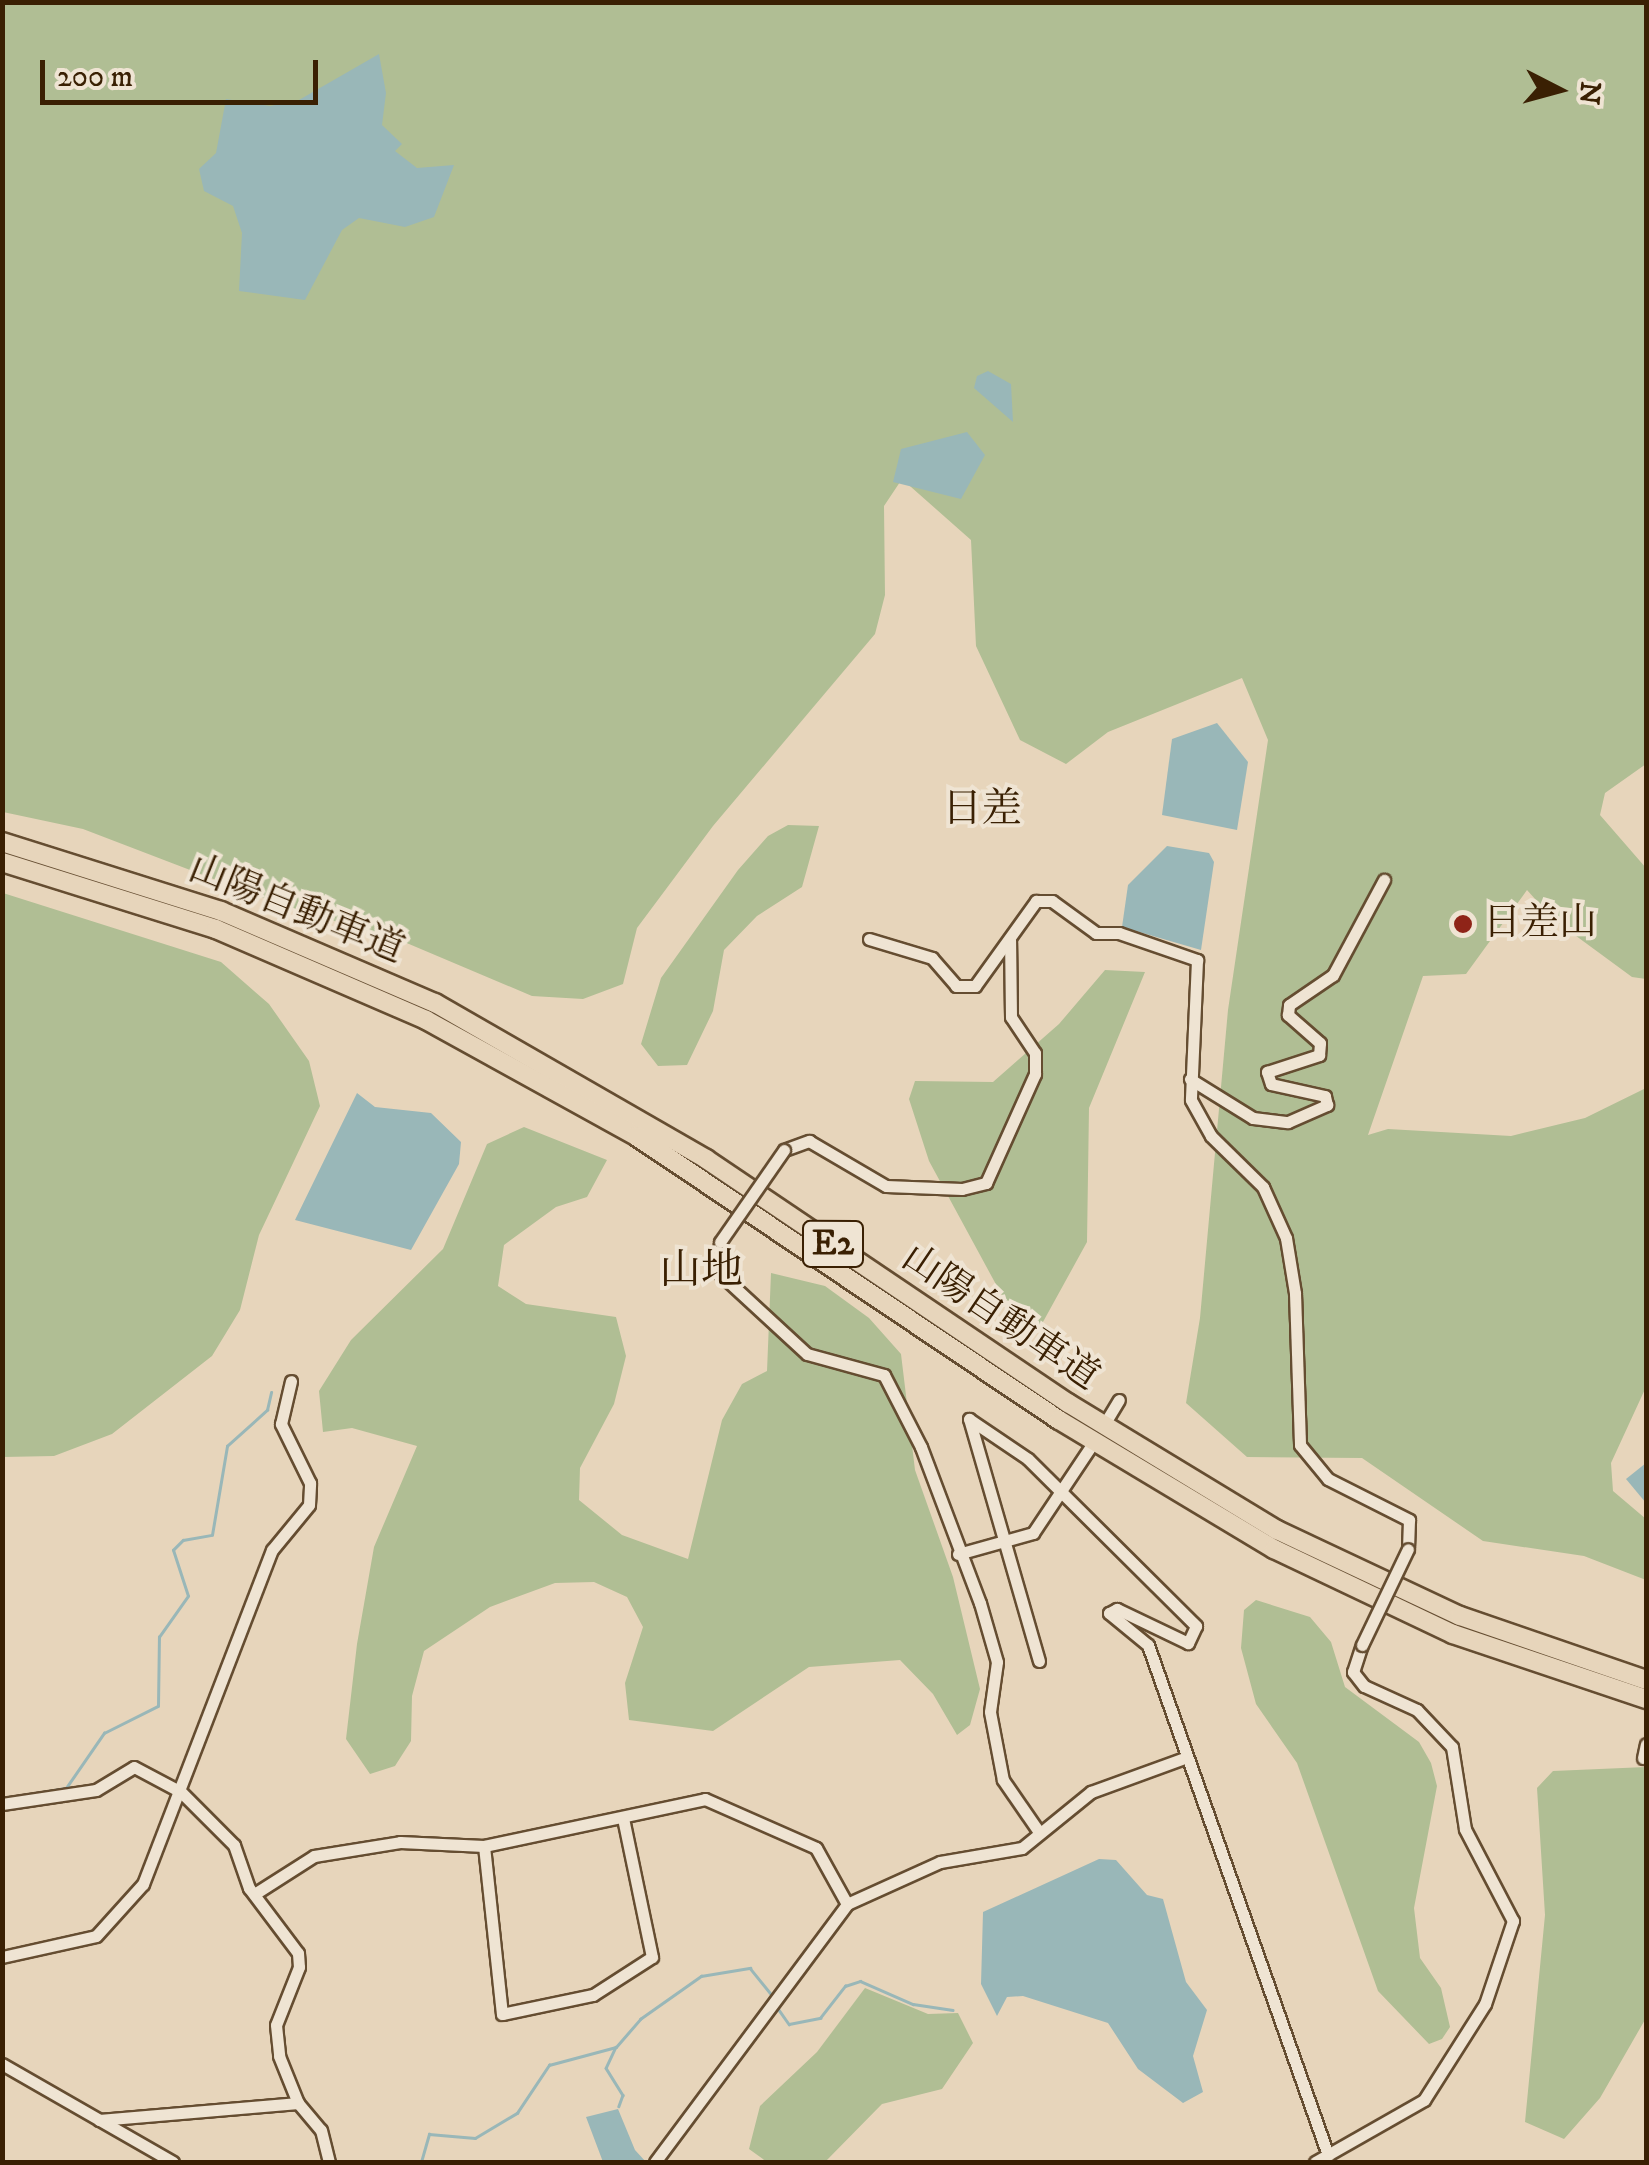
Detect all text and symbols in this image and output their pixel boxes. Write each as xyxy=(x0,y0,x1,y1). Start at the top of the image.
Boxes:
scale bar xyxy=(45,40,322,102)
north arrow xyxy=(1509,40,1609,140)
text: 200 m xyxy=(57,59,133,96)
text: N xyxy=(1571,80,1608,106)
district label: 日差 xyxy=(942,786,1022,834)
street label: 山陽自動車道 xyxy=(182,846,410,974)
place label: 日差山 xyxy=(1483,901,1597,947)
marker: 日差山 xyxy=(1452,913,1474,935)
road number: E2 xyxy=(800,1214,866,1274)
street label: 山陽自動車道 xyxy=(893,1235,1107,1401)
district label: 山地 xyxy=(659,1246,743,1296)

